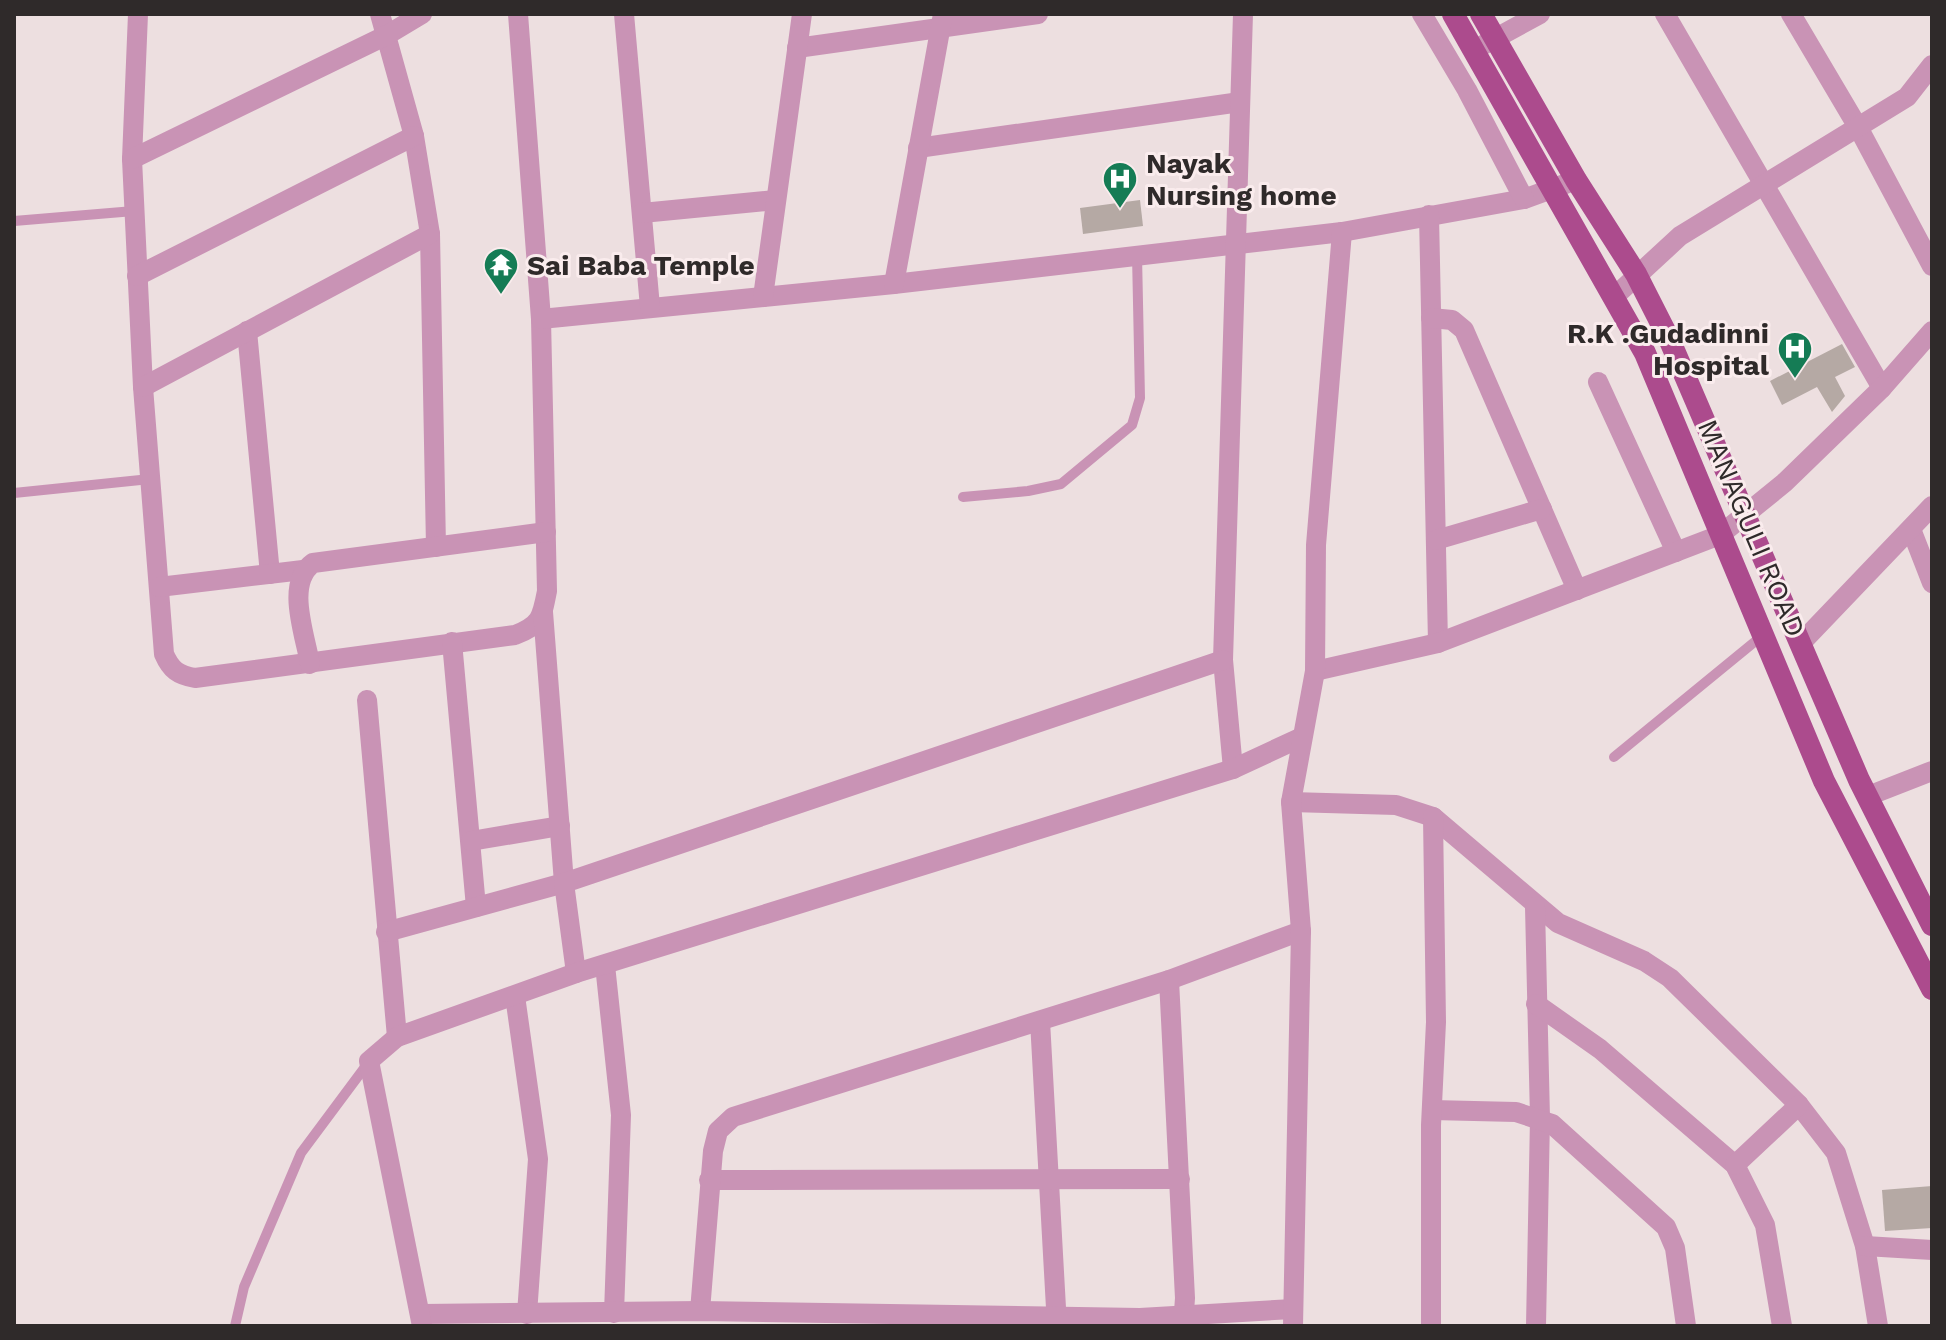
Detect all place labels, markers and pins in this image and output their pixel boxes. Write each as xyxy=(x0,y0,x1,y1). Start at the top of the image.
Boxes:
place label: Nayak Nursing home xyxy=(1146,147,1337,212)
hospital icon: Nayak Nursing home xyxy=(1101,160,1139,210)
temple icon: Sai Baba Temple xyxy=(482,246,520,296)
place label: Sai Baba Temple xyxy=(527,249,755,282)
place label: R.K .Gudadinni Hospital xyxy=(1567,317,1770,382)
hospital icon: R.K .Gudadinni Hospital xyxy=(1776,330,1814,380)

